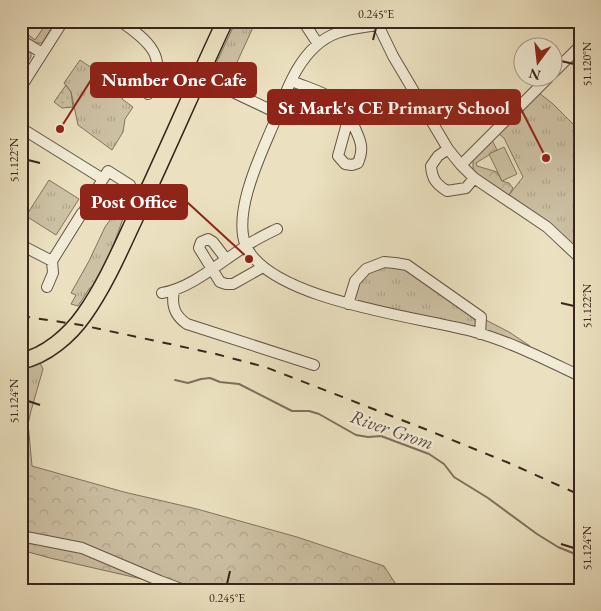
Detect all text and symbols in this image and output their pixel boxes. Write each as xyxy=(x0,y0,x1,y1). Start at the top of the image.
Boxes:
text: 0.245°E xyxy=(358,6,394,22)
north arrow xyxy=(514,38,564,88)
text: 51.120°N xyxy=(579,41,595,86)
callout: Number One Cafe xyxy=(91,63,256,97)
text: N xyxy=(526,64,542,85)
text: Number One Cafe xyxy=(102,67,247,92)
callout: St Mark's CE Primary School xyxy=(268,90,520,124)
text: St Mark's CE Primary School xyxy=(278,95,510,120)
text: 51.122°N xyxy=(6,137,22,182)
callout: Post Office xyxy=(81,185,187,219)
text: Post Office xyxy=(91,189,177,214)
text: 51.122°N xyxy=(579,283,595,328)
text: 51.124°N xyxy=(6,378,22,423)
water label: River Grom xyxy=(347,404,437,455)
text: 51.124°N xyxy=(579,525,595,570)
text: 0.245°E xyxy=(209,590,245,606)

